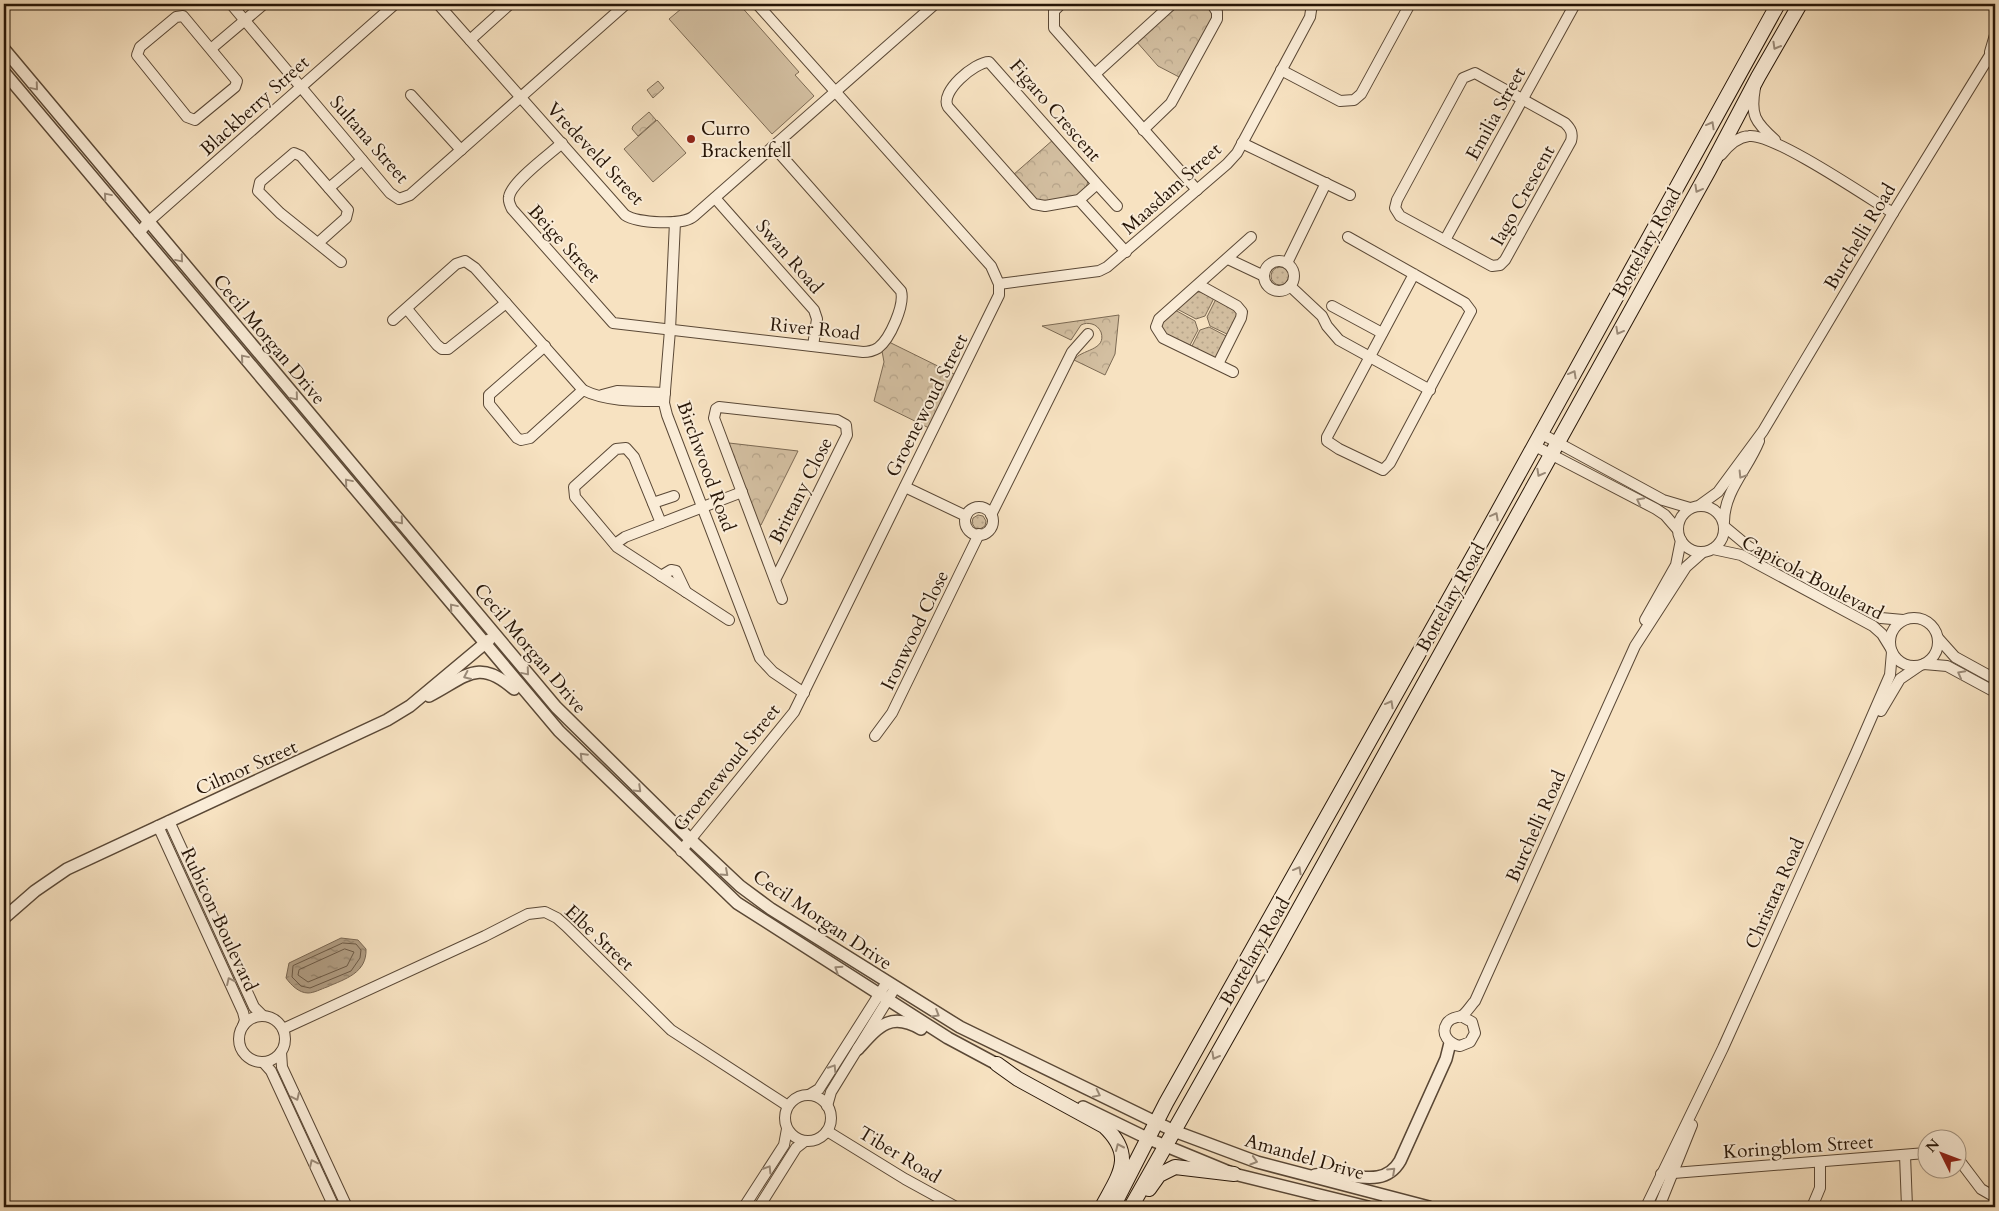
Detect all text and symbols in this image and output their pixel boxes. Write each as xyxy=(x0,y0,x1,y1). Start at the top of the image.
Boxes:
one-way arrow xyxy=(1772,40,1782,49)
street label: Blackberry Street xyxy=(195,50,315,162)
street label: Figaro Crescent xyxy=(1003,54,1107,167)
street label: Emilia Street xyxy=(1460,62,1532,165)
one-way arrow xyxy=(29,81,38,90)
street label: Sultana Street xyxy=(324,90,415,189)
street label: Vredeveld Street xyxy=(541,96,650,211)
place label: Curro Brackenfell xyxy=(701,116,792,164)
one-way arrow xyxy=(1705,121,1715,130)
marker: Curro Brackenfell xyxy=(685,133,697,145)
street label: Maasdam Street xyxy=(1116,137,1227,241)
street label: Iago Crescent xyxy=(1485,141,1561,250)
street label: Burchelli Road xyxy=(1818,178,1902,295)
street label: Bottelary Road xyxy=(1606,183,1688,302)
one-way arrow xyxy=(1694,183,1704,192)
one-way arrow xyxy=(105,193,113,202)
street label: Beige Street xyxy=(522,199,606,288)
street label: Swan Road xyxy=(750,214,829,299)
one-way arrow xyxy=(174,253,183,262)
street label: Cecil Morgan Drive xyxy=(207,269,332,410)
street label: River Road xyxy=(769,311,861,347)
one-way arrow xyxy=(1615,325,1625,334)
street label: Groenewoud Street xyxy=(880,330,974,481)
one-way arrow xyxy=(240,354,249,363)
one-way arrow xyxy=(1566,370,1576,379)
one-way arrow xyxy=(290,391,299,400)
street label: Birchwood Road xyxy=(670,398,742,535)
street label: Brittany Close xyxy=(763,433,839,548)
one-way arrow xyxy=(1537,467,1547,476)
one-way arrow xyxy=(1738,469,1748,478)
one-way arrow xyxy=(345,479,354,488)
one-way arrow xyxy=(1636,497,1645,507)
one-way arrow xyxy=(1488,513,1498,522)
one-way arrow xyxy=(394,515,403,524)
street label: Capicola Boulevard xyxy=(1737,529,1888,626)
street label: Bottelary Road xyxy=(1410,538,1492,657)
street label: Ironwood Close xyxy=(875,566,955,695)
street label: Cecil Morgan Drive xyxy=(468,578,593,719)
one-way arrow xyxy=(450,604,458,613)
one-way arrow xyxy=(521,667,530,676)
one-way arrow xyxy=(463,670,472,681)
one-way arrow xyxy=(1957,670,1966,680)
street label: Groenewoud Street xyxy=(667,698,786,837)
one-way arrow xyxy=(1384,701,1394,710)
street label: Cilmor Street xyxy=(191,734,301,802)
one-way arrow xyxy=(580,752,589,761)
street label: Burchelli Road xyxy=(1500,766,1572,886)
one-way arrow xyxy=(633,784,642,793)
street label: Christata Road xyxy=(1739,834,1811,953)
street label: Rubicon Boulevard xyxy=(174,843,264,996)
street label: Cecil Morgan Drive xyxy=(748,863,897,976)
one-way arrow xyxy=(1291,866,1301,875)
one-way arrow xyxy=(720,867,729,876)
street label: Bottelary Road xyxy=(1213,893,1296,1010)
street label: Elbe Street xyxy=(559,899,640,977)
one-way arrow xyxy=(834,965,843,975)
one-way arrow xyxy=(1255,975,1265,984)
one-way arrow xyxy=(225,977,236,986)
one-way arrow xyxy=(931,1007,940,1017)
one-way arrow xyxy=(1212,1051,1222,1060)
one-way arrow xyxy=(826,1064,836,1073)
one-way arrow xyxy=(1092,1087,1101,1097)
one-way arrow xyxy=(289,1092,300,1101)
street label: Tiber Road xyxy=(853,1120,946,1190)
street label: Amandel Drive xyxy=(1242,1127,1368,1186)
north arrow xyxy=(1916,1128,1966,1178)
street label: Koringblom Street xyxy=(1722,1129,1874,1165)
text: N xyxy=(1922,1135,1944,1157)
one-way arrow xyxy=(1114,1143,1125,1152)
one-way arrow xyxy=(1250,1155,1258,1165)
one-way arrow xyxy=(309,1159,320,1168)
one-way arrow xyxy=(762,1166,772,1175)
one-way arrow xyxy=(1386,1167,1395,1176)

